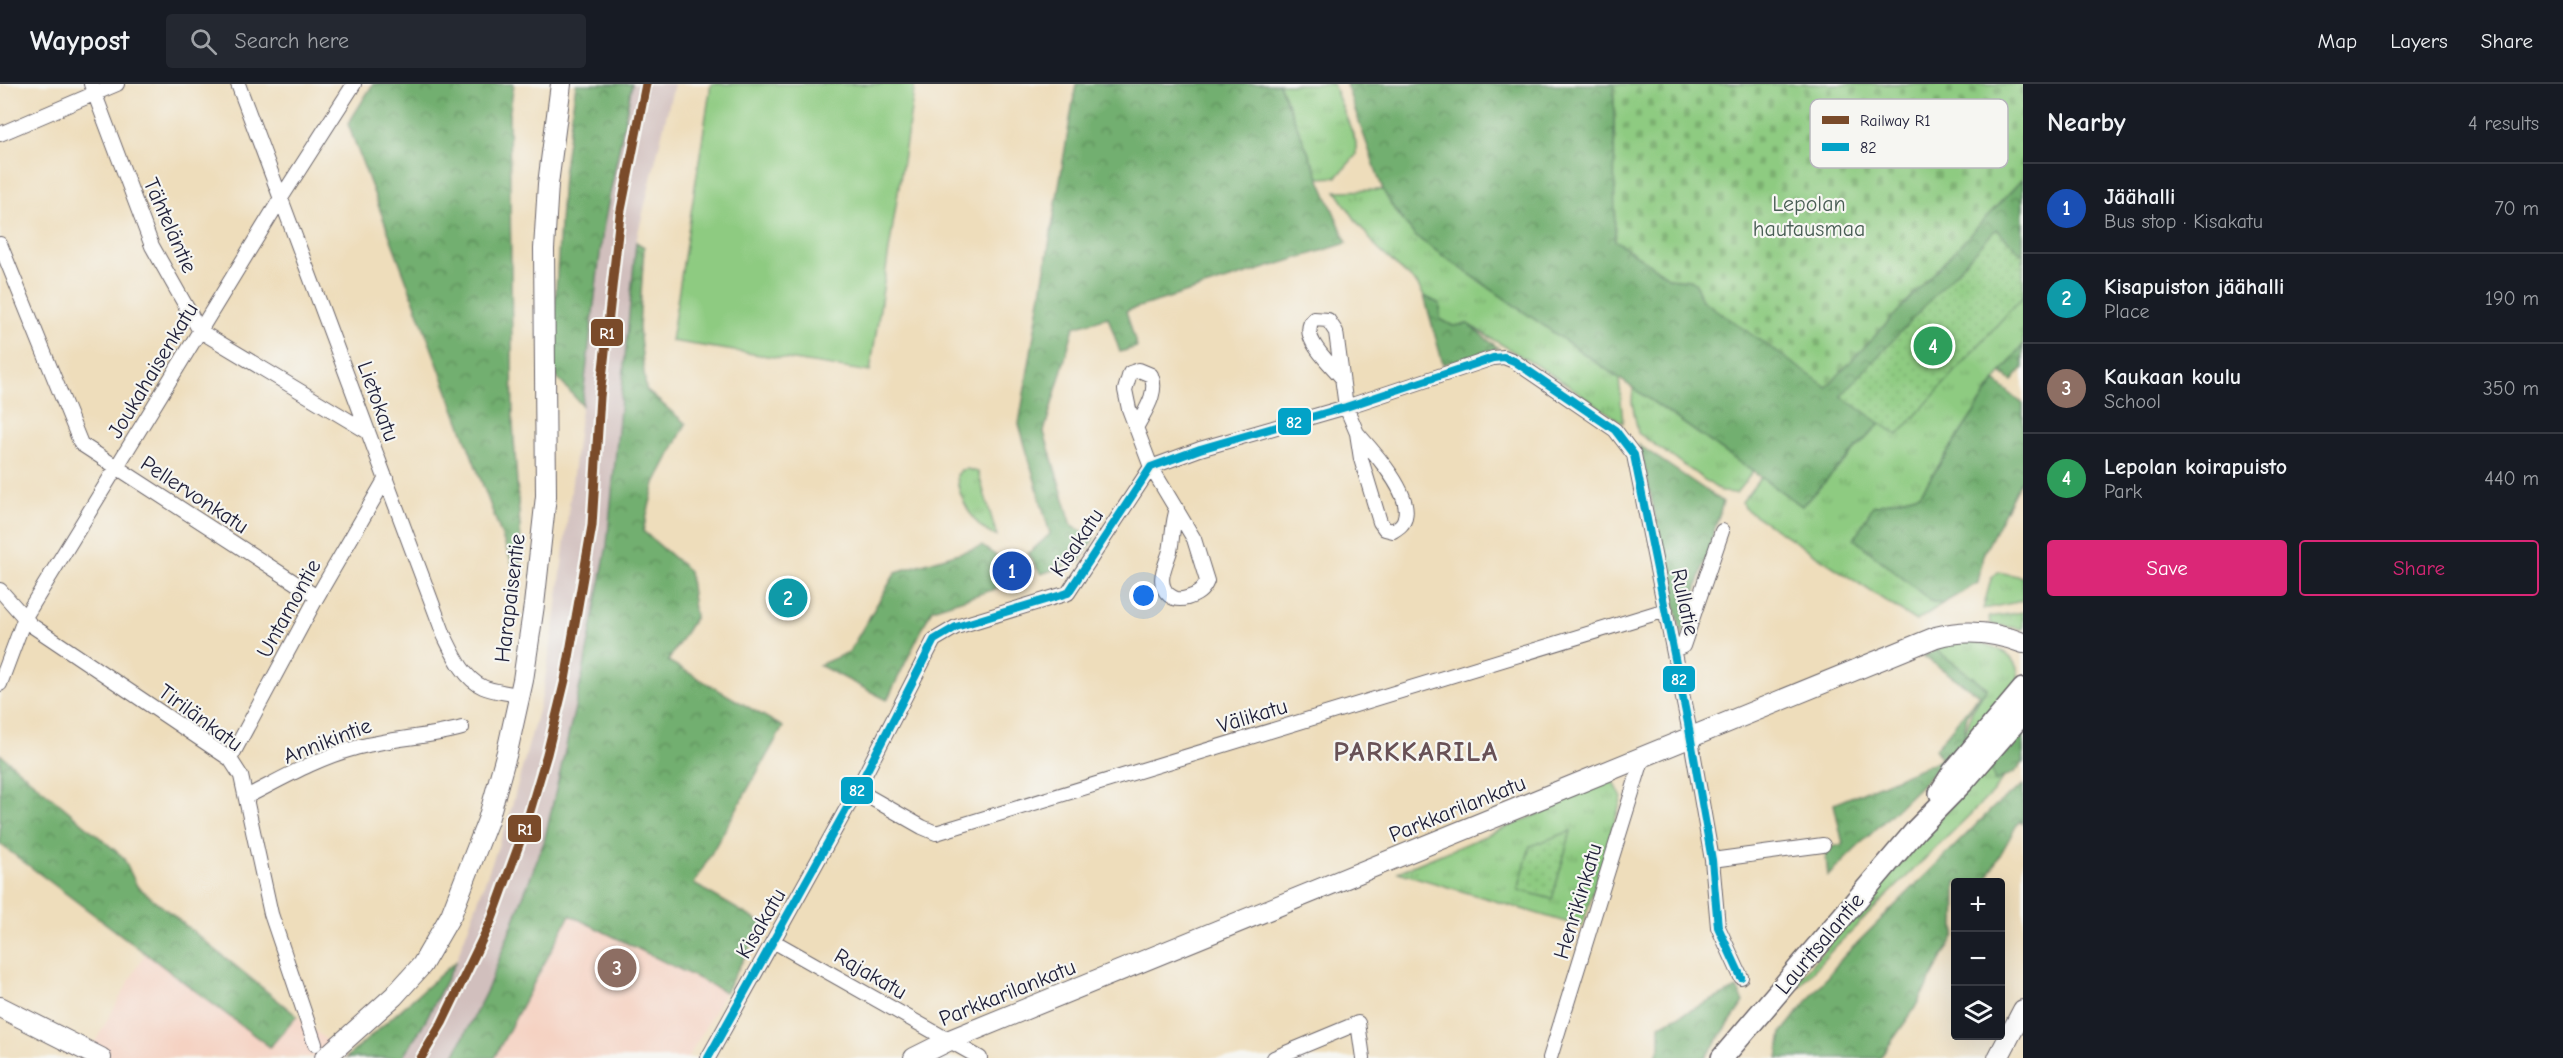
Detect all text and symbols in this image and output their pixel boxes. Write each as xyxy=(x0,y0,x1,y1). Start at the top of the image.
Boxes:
search box xyxy=(166,14,586,68)
text: Waypost xyxy=(30,25,130,57)
icon: search xyxy=(187,25,220,58)
text: Search here xyxy=(235,28,349,54)
text: Map xyxy=(2318,29,2357,53)
text: Layers xyxy=(2390,29,2448,53)
text: Share xyxy=(2481,29,2533,53)
legend xyxy=(1810,99,2008,168)
text: Nearby xyxy=(2047,108,2126,138)
text: Railway R1 xyxy=(1860,112,1931,130)
text: 4 results xyxy=(2468,112,2539,135)
text: 82 xyxy=(1860,139,1877,157)
street label: Tähteläntie xyxy=(138,174,203,277)
text: Jäähalli xyxy=(2104,184,2175,210)
park label: Lepolan hautausmaa xyxy=(1753,191,1865,242)
text: 1 xyxy=(2063,197,2070,220)
text: 70 m xyxy=(2494,197,2539,220)
text: Bus stop · Kisakatu xyxy=(2104,210,2263,233)
text: Kisapuiston jäähalli xyxy=(2104,274,2284,300)
text: 2 xyxy=(2062,287,2071,310)
text: 190 m xyxy=(2485,287,2539,310)
street label: Joukahaisenkatu xyxy=(102,298,204,443)
text: Place xyxy=(2104,300,2150,323)
line badge: R1 xyxy=(590,318,624,347)
pin: 4 xyxy=(1914,324,1952,368)
text: R1 xyxy=(599,325,615,343)
street label: Lietokatu xyxy=(352,358,405,445)
text: Kaukaan koulu xyxy=(2104,364,2241,390)
text: 3 xyxy=(2062,377,2071,400)
text: 350 m xyxy=(2483,377,2539,400)
text: School xyxy=(2104,390,2161,413)
line badge: 82 xyxy=(1277,407,1312,436)
text: 82 xyxy=(1286,414,1302,432)
street label: Pellervonkatu xyxy=(136,450,253,539)
text: Lepolan koirapuisto xyxy=(2104,454,2287,480)
text: 4 xyxy=(2062,467,2071,490)
text: 440 m xyxy=(2484,467,2539,490)
text: Park xyxy=(2104,480,2142,503)
street label: Kisakatu xyxy=(1045,503,1109,582)
street label: Harapaisentie xyxy=(489,532,531,664)
button: Save xyxy=(2047,540,2287,596)
button: Share xyxy=(2299,540,2539,596)
pin: 1 xyxy=(992,548,1032,594)
street label: Untamontie xyxy=(251,555,327,662)
street label: Rullatie xyxy=(1665,566,1705,638)
pin: 2 xyxy=(768,576,808,620)
your location xyxy=(1129,581,1158,610)
line badge: 82 xyxy=(1662,665,1696,693)
text: 82 xyxy=(1671,671,1687,689)
street label: Tirilänkatu xyxy=(153,679,248,757)
street label: Välikatu xyxy=(1214,693,1290,739)
street label: Annikintie xyxy=(280,712,375,770)
district label: PARKKARILA xyxy=(1333,736,1499,768)
street label: Parkkarilankatu xyxy=(1385,770,1529,848)
line badge: 82 xyxy=(840,776,874,805)
text: 82 xyxy=(849,782,865,800)
line badge: R1 xyxy=(507,814,542,843)
text: R1 xyxy=(517,821,533,839)
street label: Henrikinkatu xyxy=(1548,840,1608,962)
map controls xyxy=(1951,878,2005,1040)
button: + xyxy=(1951,878,2005,932)
street label: Kisakatu xyxy=(730,884,791,963)
street label: Lauritsalantie xyxy=(1770,888,1870,1000)
button: − xyxy=(1951,932,2005,986)
street label: Rajakatu xyxy=(829,943,912,1005)
pin: 3 xyxy=(598,946,636,990)
street label: Parkkarilankatu xyxy=(935,954,1079,1032)
button: layers xyxy=(1951,986,2005,1040)

